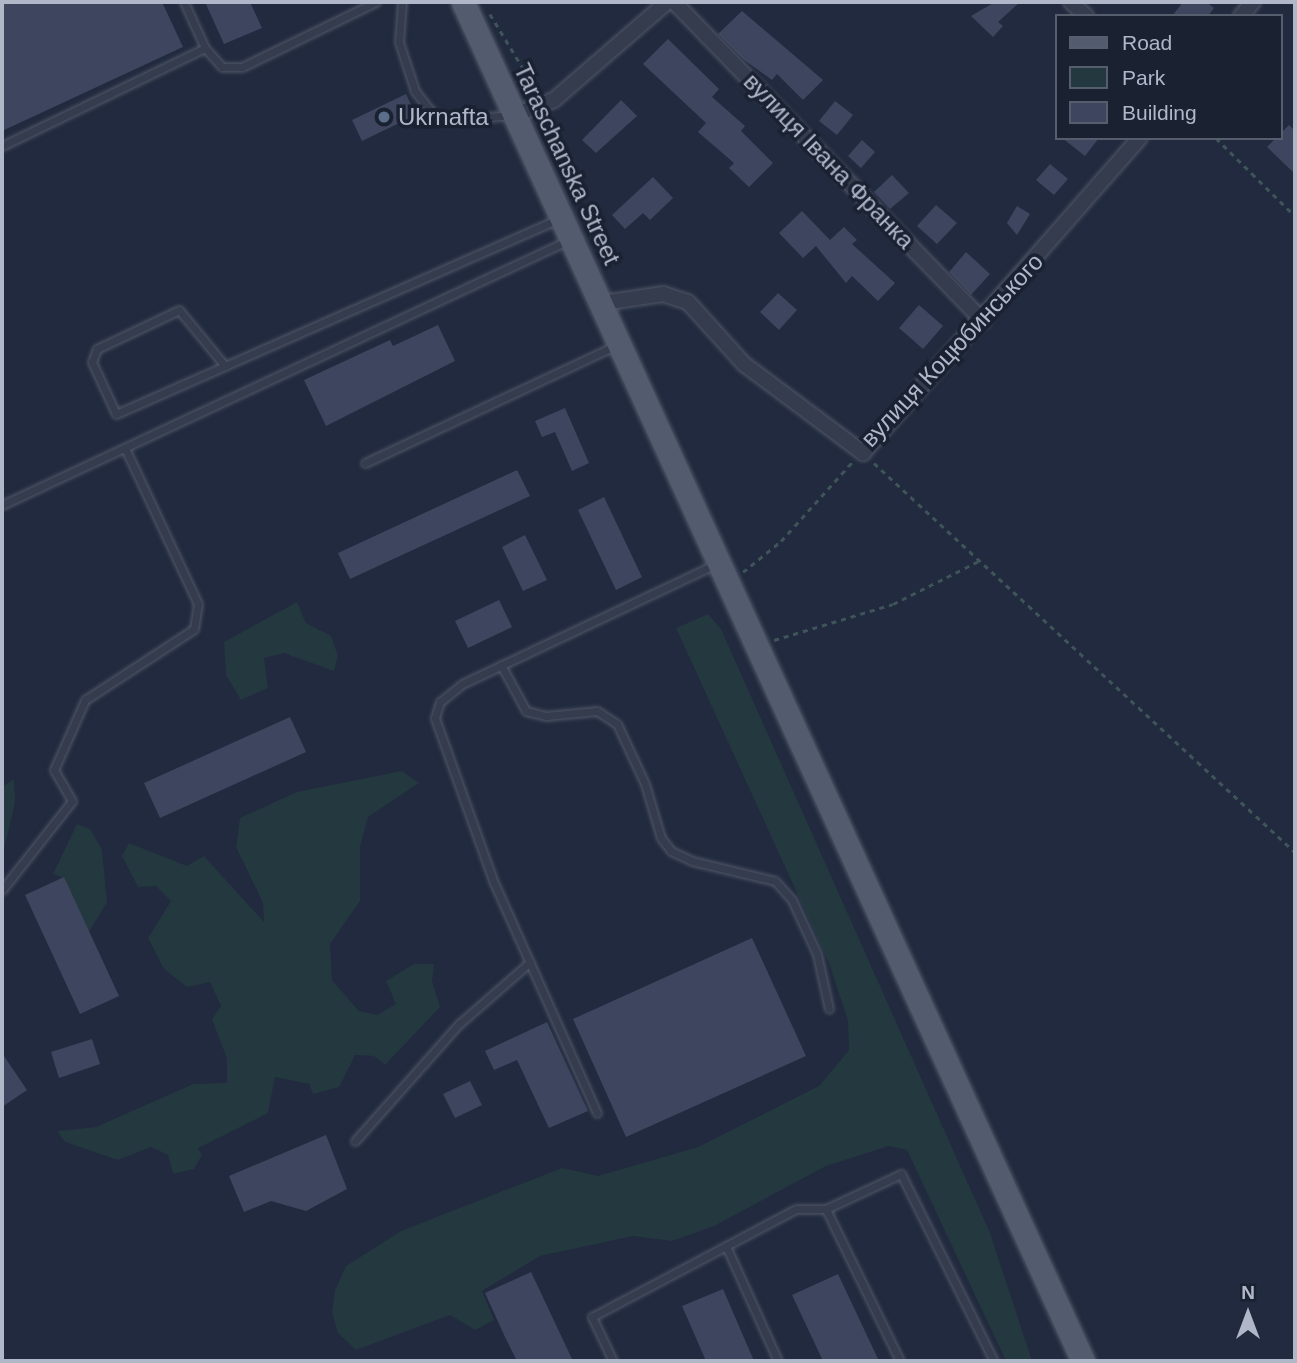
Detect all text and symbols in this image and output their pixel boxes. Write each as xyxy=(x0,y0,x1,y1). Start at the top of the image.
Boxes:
legend xyxy=(1056,14,1283,140)
text: Road xyxy=(1122,31,1172,54)
street label: Taraschanska Street xyxy=(508,59,626,269)
text: Park xyxy=(1122,66,1165,89)
street label: вулиця Івана Франка xyxy=(738,67,920,255)
text: Building xyxy=(1122,101,1197,124)
place label: Ukrnafta xyxy=(398,103,489,131)
marker: Ukrnafta xyxy=(376,109,392,125)
street label: вулиця Коцюбинського xyxy=(855,247,1049,453)
north arrow xyxy=(1213,1279,1283,1349)
text: N xyxy=(1241,1282,1255,1303)

